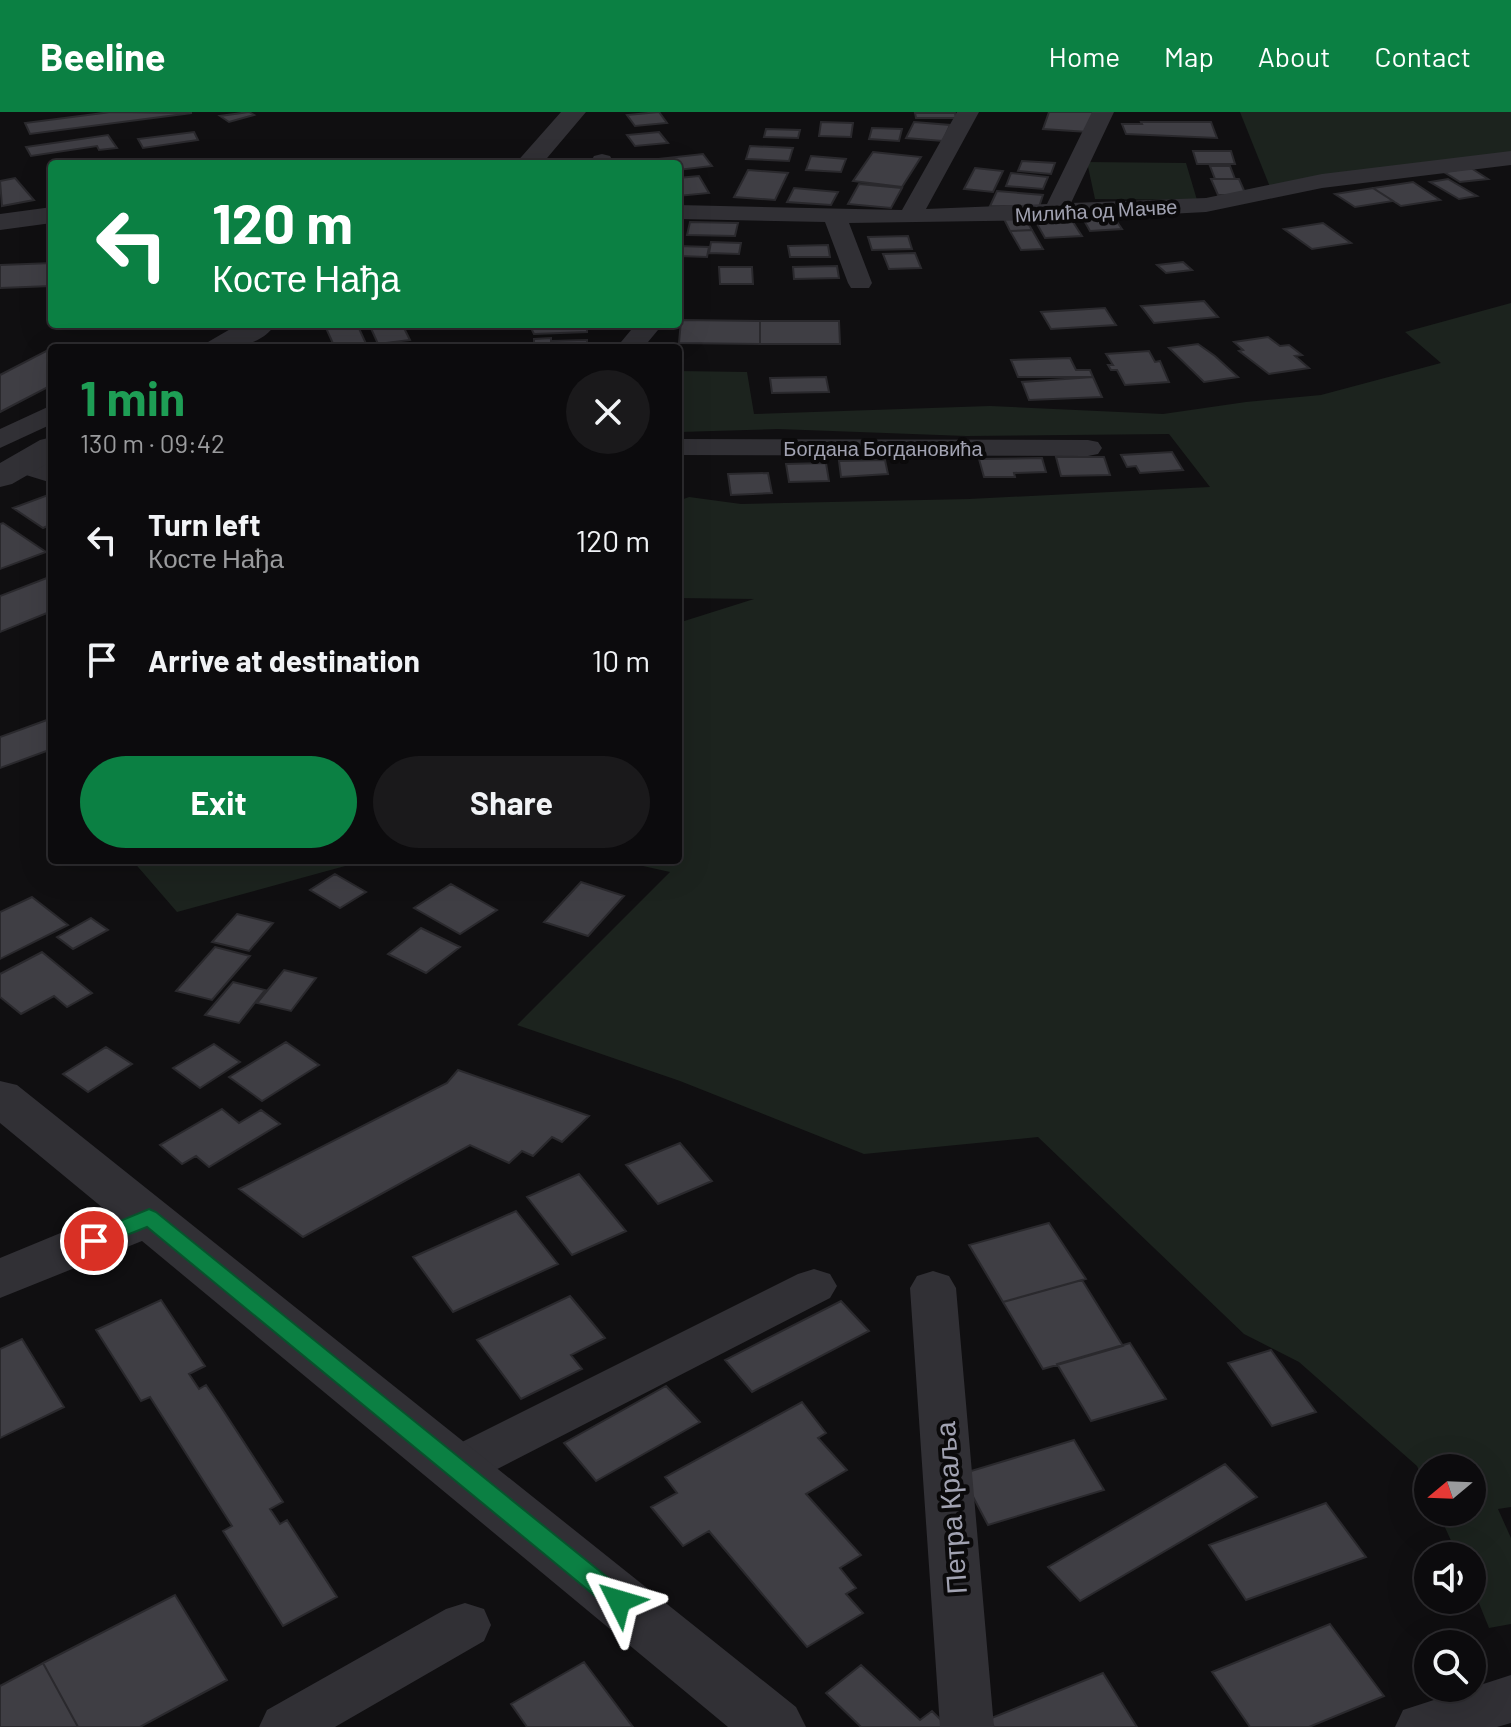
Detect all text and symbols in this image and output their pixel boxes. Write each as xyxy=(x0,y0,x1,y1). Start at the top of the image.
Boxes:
text: Beeline xyxy=(40,33,165,79)
text: Home xyxy=(1049,39,1120,73)
text: Map xyxy=(1164,39,1214,73)
text: About xyxy=(1258,39,1330,73)
text: Contact xyxy=(1374,39,1471,73)
text: 120 m xyxy=(212,188,353,255)
icon: left xyxy=(80,192,184,296)
street label: Милића од Мачве xyxy=(1014,194,1178,226)
text: Косте Нађа xyxy=(212,256,400,299)
text: 1 min xyxy=(80,368,185,426)
button: close xyxy=(566,370,650,454)
text: 130 m · 09:42 xyxy=(80,427,225,458)
street label: Богдана Богдановића xyxy=(783,436,983,460)
text: Turn left xyxy=(148,506,261,542)
icon: left xyxy=(80,518,124,562)
text: 120 m xyxy=(576,522,650,558)
text: Косте Нађа xyxy=(148,542,284,573)
icon: arrive xyxy=(80,638,124,682)
text: Arrive at destination xyxy=(148,642,420,678)
text: 10 m xyxy=(592,642,650,678)
button: Exit xyxy=(80,756,357,848)
button: Share xyxy=(373,756,650,848)
pin xyxy=(60,1207,128,1275)
icon: arrive xyxy=(72,1219,116,1263)
street label: Петра Краља xyxy=(927,1420,973,1595)
north arrow xyxy=(1414,1454,1486,1526)
map controls xyxy=(1414,1454,1486,1702)
button: sound xyxy=(1414,1542,1486,1614)
position arrow xyxy=(577,1559,661,1643)
button: search xyxy=(1414,1630,1486,1702)

